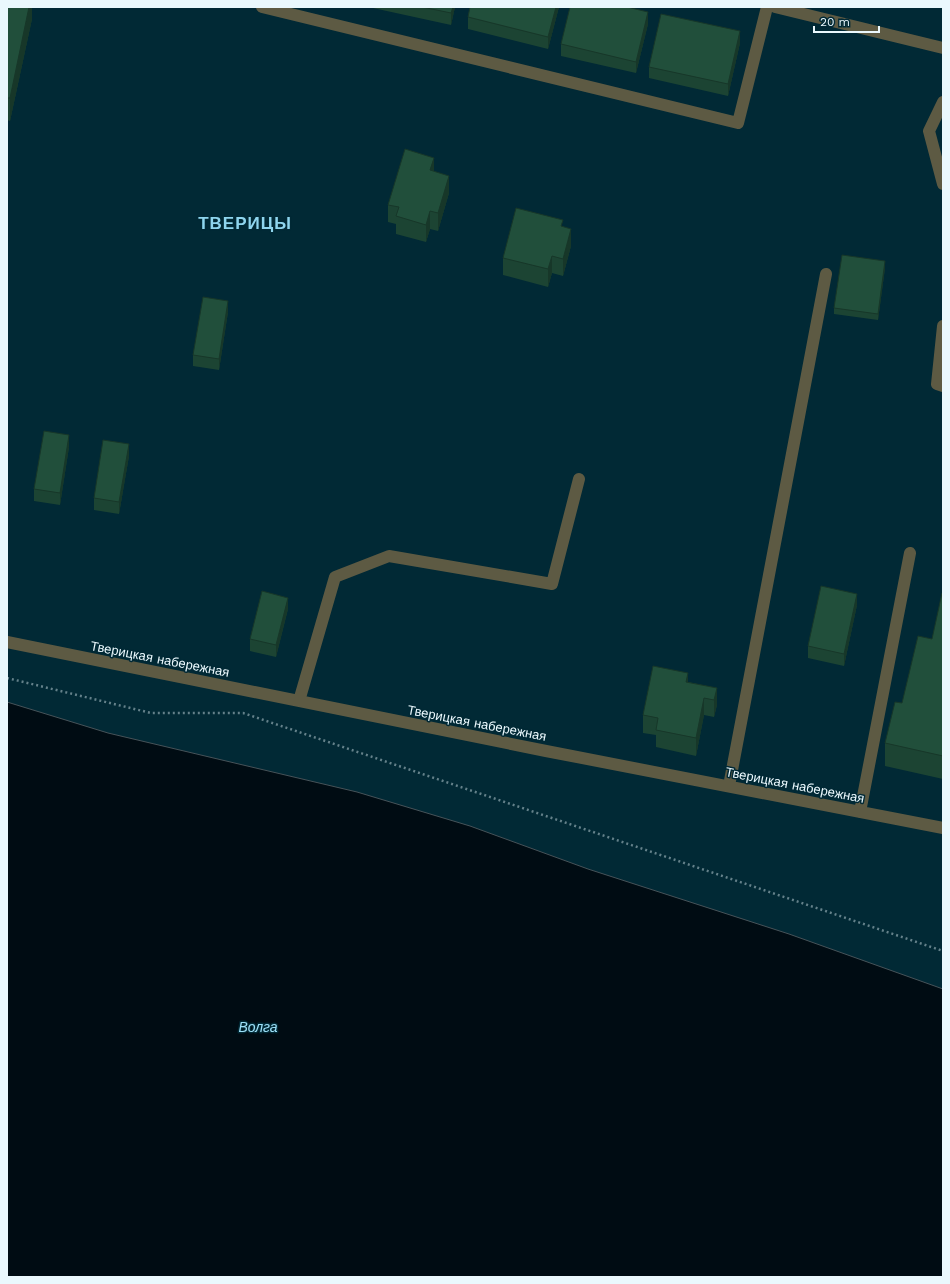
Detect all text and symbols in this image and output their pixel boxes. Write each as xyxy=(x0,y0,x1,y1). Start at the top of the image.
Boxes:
scale bar xyxy=(814,8,879,34)
text: 20 m xyxy=(820,15,850,29)
district label: ТВЕРИЦЫ xyxy=(198,213,292,233)
street label: Тверицкая набережная xyxy=(89,638,231,680)
street label: Тверицкая набережная xyxy=(406,702,548,744)
street label: Тверицкая набережная xyxy=(724,764,866,806)
water label: Волга xyxy=(238,1019,278,1035)

